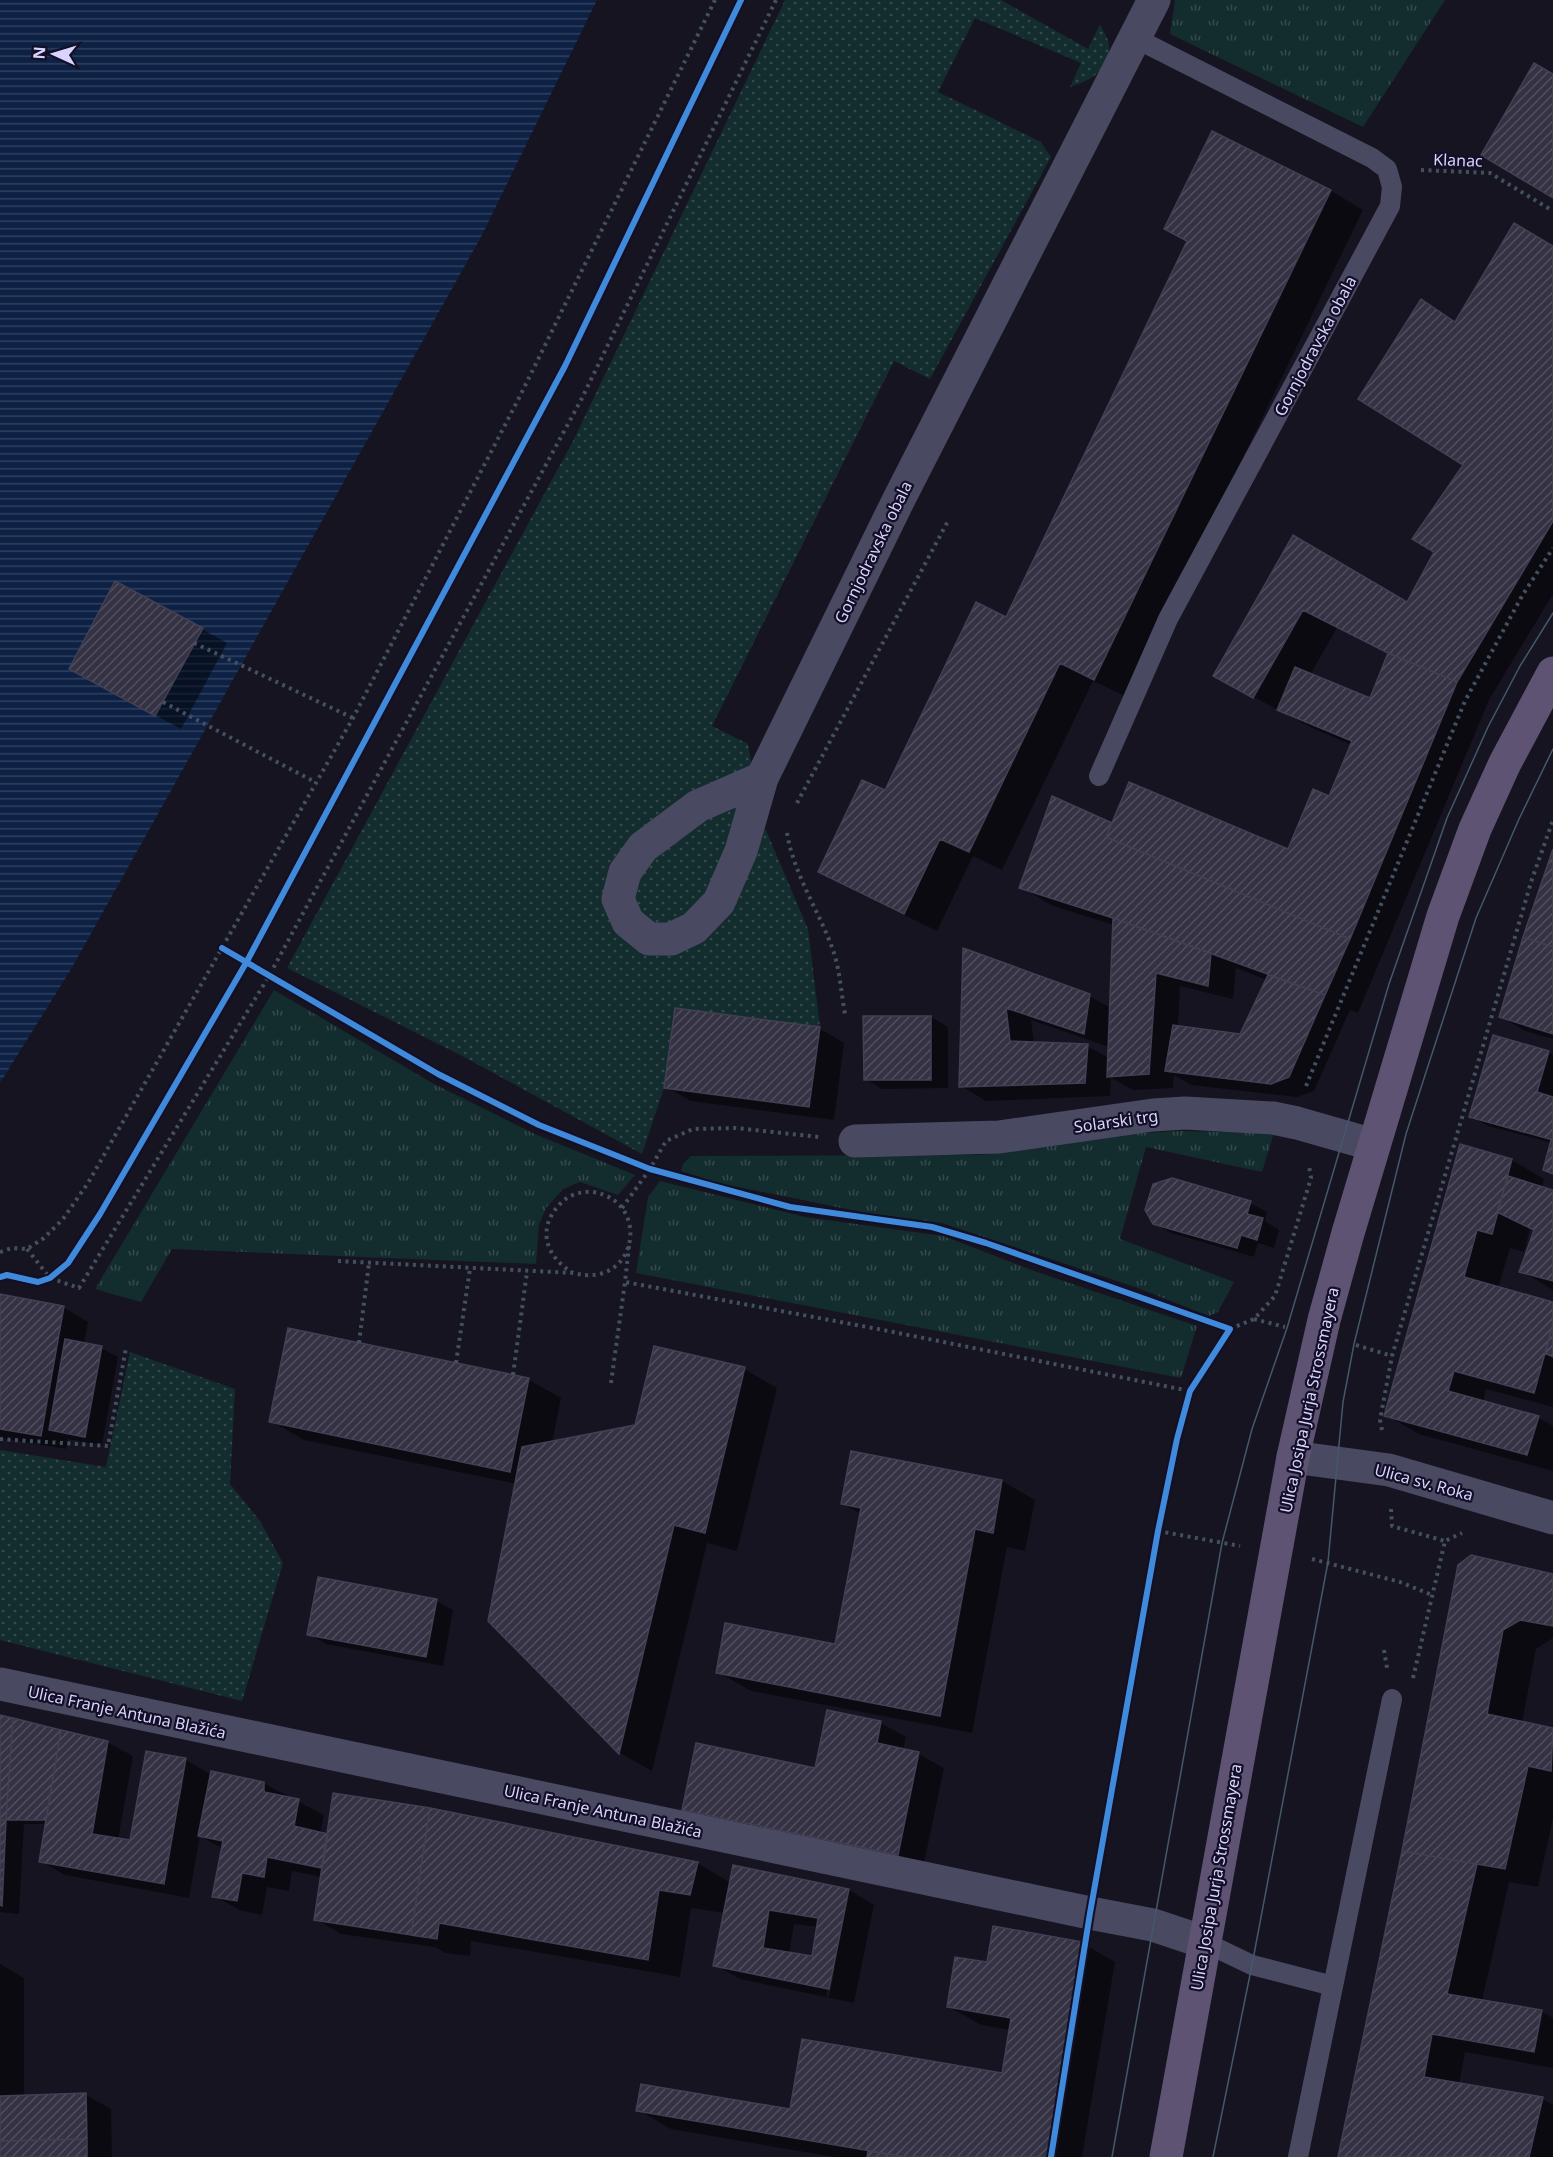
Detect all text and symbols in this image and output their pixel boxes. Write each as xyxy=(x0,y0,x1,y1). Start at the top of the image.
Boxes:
north arrow xyxy=(24,24,84,84)
text: N xyxy=(28,46,50,60)
street label: Klanac xyxy=(1433,148,1483,172)
street label: Gornjodravska obala xyxy=(1269,272,1361,420)
street label: Gornjodravska obala xyxy=(829,477,917,627)
street label: Solarski trg xyxy=(1073,1104,1159,1138)
street label: Ulica Josipa Jurja Strossmayera xyxy=(1274,1285,1344,1515)
street label: Ulica sv. Roka xyxy=(1372,1458,1476,1506)
street label: Ulica Franje Antuna Blažića xyxy=(26,1680,228,1744)
street label: Ulica Josipa Jurja Strossmayera xyxy=(1185,1762,1247,1992)
street label: Ulica Franje Antuna Blažića xyxy=(502,1779,704,1843)

